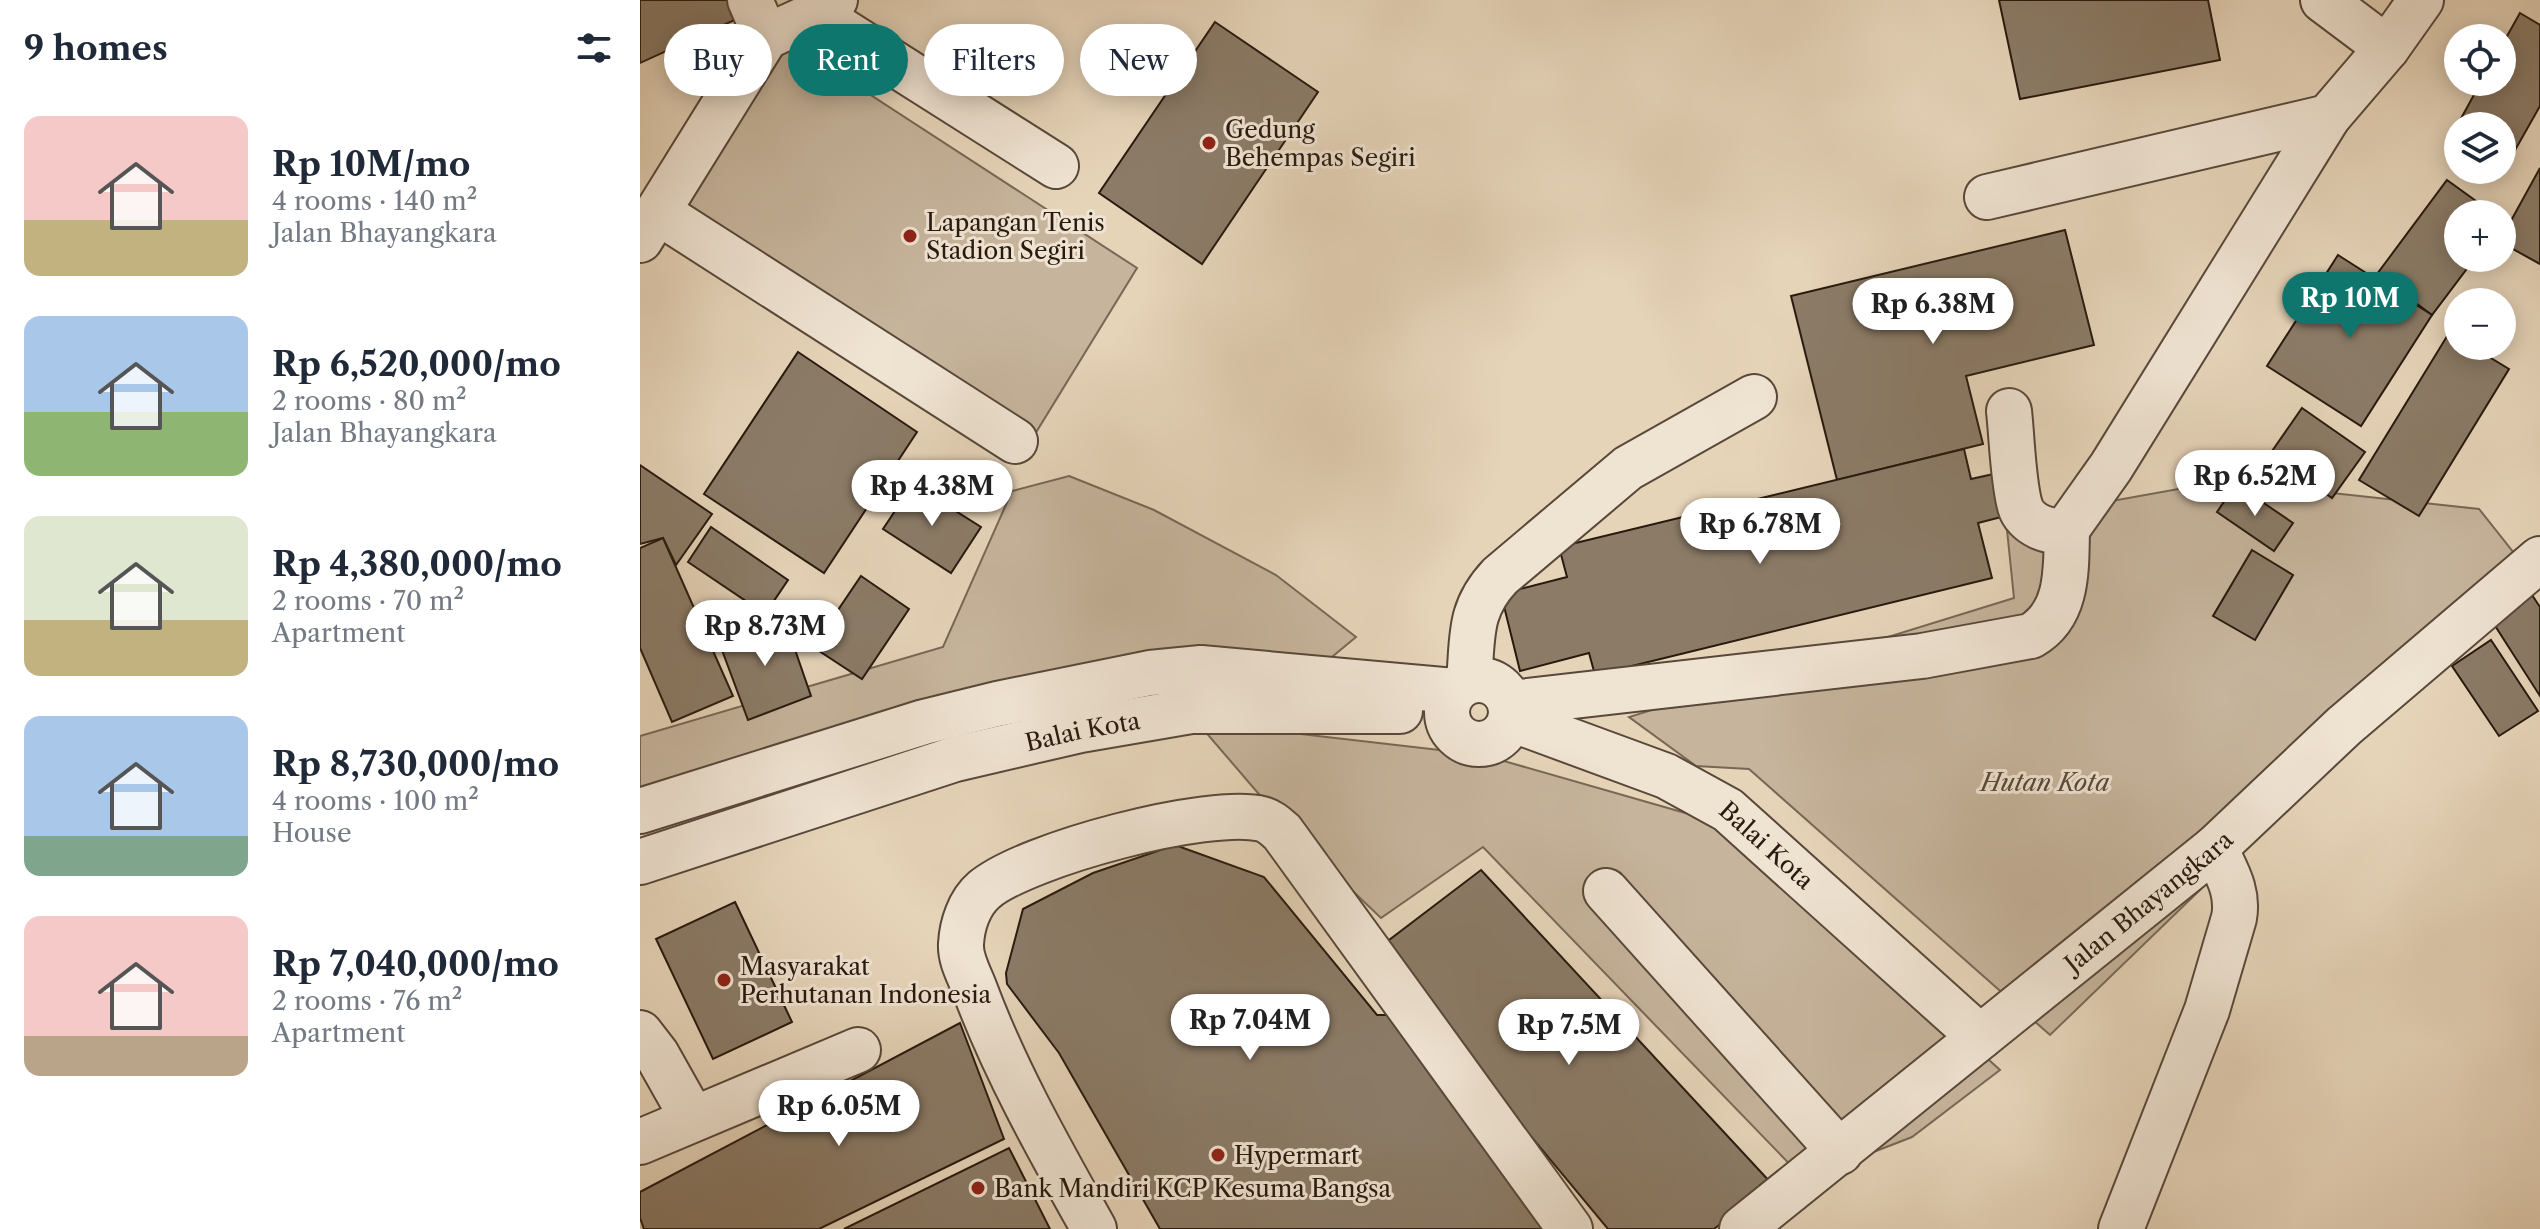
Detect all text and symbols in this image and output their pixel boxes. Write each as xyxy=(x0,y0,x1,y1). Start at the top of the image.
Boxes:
chip: Buy xyxy=(664,24,772,96)
chip: Rent xyxy=(788,24,908,96)
chip: Filters xyxy=(924,24,1064,96)
chip: New xyxy=(1080,24,1197,96)
map controls xyxy=(2444,24,2516,360)
button: locate xyxy=(2444,24,2516,96)
icon: filters xyxy=(572,26,616,70)
text: 9 homes xyxy=(24,27,168,69)
button: layers xyxy=(2444,112,2516,184)
place label: Gedung Behempas Segiri xyxy=(1225,115,1416,172)
marker: Gedung Behempas Segiri xyxy=(1200,134,1218,152)
text: Rp 10M/mo xyxy=(272,143,470,185)
icon: home xyxy=(88,148,184,244)
text: 4 rooms · 140 m² xyxy=(272,185,477,217)
button: + xyxy=(2444,200,2516,272)
place label: Lapangan Tenis Stadion Segiri xyxy=(926,208,1105,265)
text: Jalan Bhayangkara xyxy=(272,217,497,249)
marker: Lapangan Tenis Stadion Segiri xyxy=(901,227,919,245)
pin: Rp 10M xyxy=(2285,272,2415,340)
pin: Rp 6.38M xyxy=(1850,278,2016,346)
text: Rp 10M xyxy=(2300,282,2400,314)
text: Rp 6.38M xyxy=(1871,288,1995,320)
button: − xyxy=(2444,288,2516,360)
text: Rp 6,520,000/mo xyxy=(272,343,561,385)
icon: home xyxy=(88,348,184,444)
text: 2 rooms · 80 m² xyxy=(272,385,467,417)
text: Jalan Bhayangkara xyxy=(272,417,497,449)
pin: Rp 6.52M xyxy=(2172,450,2338,518)
pin: Rp 4.38M xyxy=(849,460,1015,528)
text: Rp 6.52M xyxy=(2193,460,2317,492)
text: Rp 4.38M xyxy=(870,470,994,502)
pin: Rp 6.78M xyxy=(1677,498,1843,566)
text: Rp 6.78M xyxy=(1698,508,1822,540)
text: Rp 4,380,000/mo xyxy=(272,543,562,585)
icon: home xyxy=(88,548,184,644)
text: 2 rooms · 70 m² xyxy=(272,585,464,617)
pin: Rp 8.73M xyxy=(682,600,848,668)
text: Rp 8.73M xyxy=(704,610,826,642)
text: Apartment xyxy=(272,617,405,649)
street label: Balai Kota xyxy=(1022,705,1143,757)
text: Rp 8,730,000/mo xyxy=(272,743,559,785)
icon: home xyxy=(88,748,184,844)
park label: Hutan Kota xyxy=(1978,768,2110,797)
text: 4 rooms · 100 m² xyxy=(272,785,479,817)
street label: Balai Kota xyxy=(1714,795,1820,895)
text: House xyxy=(272,817,352,849)
street label: Jalan Bhayangkara xyxy=(2055,825,2239,980)
text: Rp 7,040,000/mo xyxy=(272,943,559,985)
icon: home xyxy=(88,948,184,1044)
place label: Masyarakat Perhutanan Indonesia xyxy=(740,952,991,1009)
marker: Masyarakat Perhutanan Indonesia xyxy=(715,971,733,989)
text: 2 rooms · 76 m² xyxy=(272,985,462,1017)
pin: Rp 7.04M xyxy=(1167,994,1333,1062)
pin: Rp 7.5M xyxy=(1495,999,1643,1067)
text: Rp 7.04M xyxy=(1189,1004,1311,1036)
text: Rp 7.5M xyxy=(1516,1009,1622,1041)
text: Apartment xyxy=(272,1017,405,1049)
pin: Rp 6.05M xyxy=(756,1080,922,1148)
text: Rp 6.05M xyxy=(777,1090,901,1122)
place label: Hypermart xyxy=(1234,1141,1360,1170)
marker: Hypermart xyxy=(1209,1146,1227,1164)
place label: Bank Mandiri KCP Kesuma Bangsa xyxy=(994,1174,1392,1203)
marker: Bank Mandiri KCP Kesuma Bangsa xyxy=(969,1179,987,1197)

